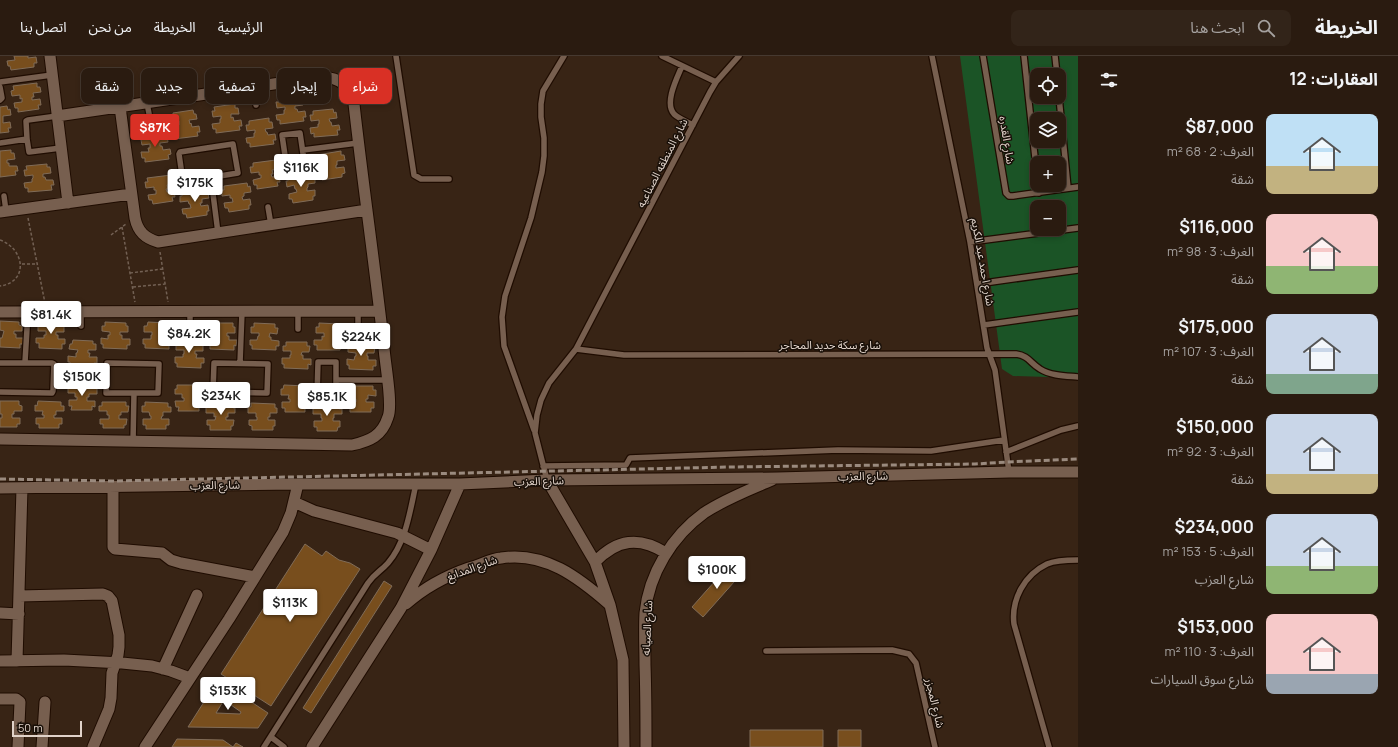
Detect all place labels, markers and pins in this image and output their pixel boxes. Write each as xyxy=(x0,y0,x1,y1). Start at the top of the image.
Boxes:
pin: $87K xyxy=(131,114,179,148)
pin: $116K xyxy=(273,154,329,188)
pin: $175K xyxy=(167,169,223,203)
pin: $81.4K xyxy=(18,301,84,335)
pin: $84.2K xyxy=(156,320,222,354)
pin: $224K xyxy=(333,323,389,357)
pin: $150K xyxy=(54,363,110,397)
pin: $234K xyxy=(193,382,249,416)
pin: $85.1K xyxy=(294,383,360,417)
pin: $100K xyxy=(689,556,745,590)
pin: $113K xyxy=(262,589,318,623)
pin: $153K xyxy=(200,677,256,711)

